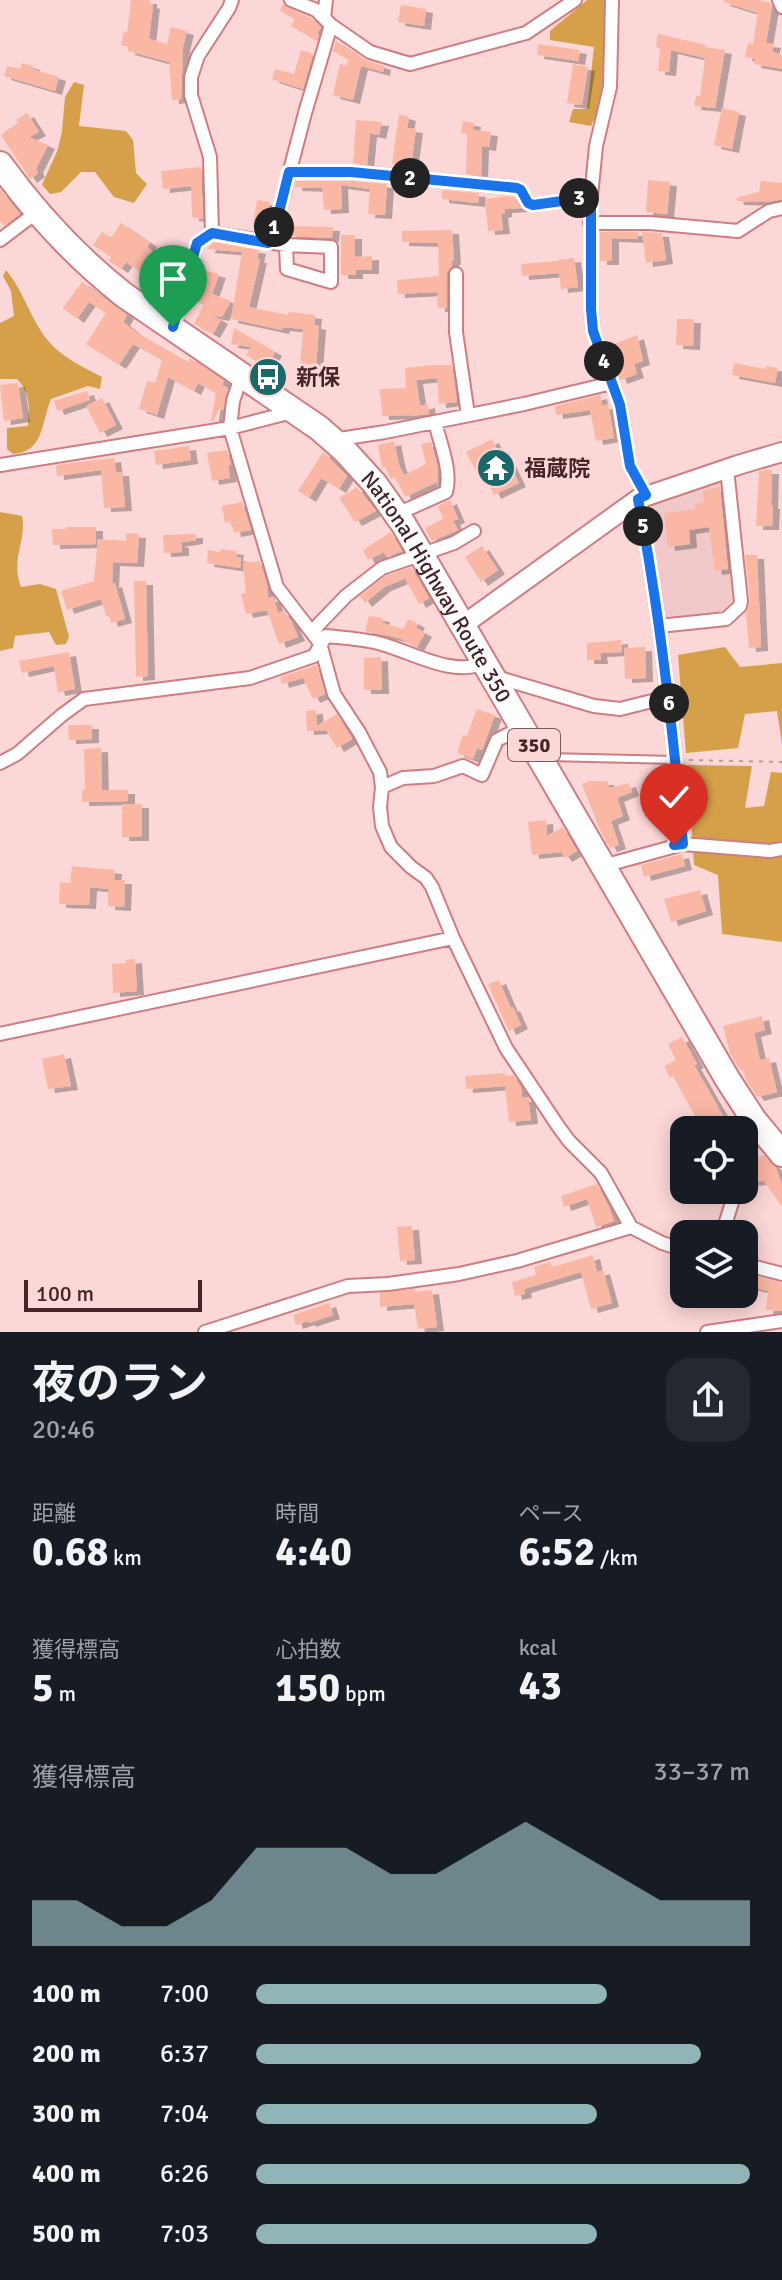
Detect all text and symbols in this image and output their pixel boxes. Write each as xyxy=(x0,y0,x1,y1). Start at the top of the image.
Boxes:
pin: 2 xyxy=(390,158,430,198)
text: 2 xyxy=(404,164,416,191)
pin: 3 xyxy=(559,178,599,218)
text: 3 xyxy=(573,184,585,211)
pin: 1 xyxy=(254,207,294,247)
text: 1 xyxy=(268,213,280,240)
pin xyxy=(139,245,207,327)
icon: arrive xyxy=(151,257,195,301)
pin: 4 xyxy=(584,341,624,381)
text: 4 xyxy=(598,347,610,374)
bus stop icon: 新保 xyxy=(247,356,289,398)
place label: 新保 xyxy=(296,364,340,391)
temple icon: 福蔵院 xyxy=(475,447,517,489)
place label: 福蔵院 xyxy=(524,455,590,482)
street label: National Highway Route 350 xyxy=(355,465,518,707)
pin: 5 xyxy=(623,506,663,546)
text: 5 xyxy=(637,512,649,539)
pin: 6 xyxy=(649,683,689,723)
text: 6 xyxy=(663,689,675,716)
road number: 350 xyxy=(508,729,560,761)
pin xyxy=(640,763,708,845)
icon: check xyxy=(652,775,696,819)
map controls xyxy=(670,1116,758,1308)
button: locate xyxy=(670,1116,758,1204)
button: layers xyxy=(670,1220,758,1308)
scale bar xyxy=(24,1276,202,1312)
text: 100 m xyxy=(36,1280,94,1307)
text: 夜のラン xyxy=(32,1357,208,1411)
button: share xyxy=(666,1358,750,1442)
text: 20:46 xyxy=(32,1414,95,1446)
text: 距離 xyxy=(32,1500,76,1527)
text: 時間 xyxy=(275,1500,319,1527)
text: ペース xyxy=(519,1500,584,1527)
text: 0.68 xyxy=(32,1527,108,1577)
text: 4:40 xyxy=(275,1527,352,1577)
text: 6:52 xyxy=(519,1527,595,1577)
text: km xyxy=(108,1544,142,1571)
text: /km xyxy=(595,1544,638,1571)
text: kcal xyxy=(519,1634,557,1661)
text: 獲得標高 xyxy=(32,1636,120,1663)
text: 心拍数 xyxy=(275,1636,341,1663)
text: 43 xyxy=(519,1661,562,1711)
text: 5 xyxy=(32,1663,54,1713)
text: 150 xyxy=(275,1663,340,1713)
text: m xyxy=(54,1680,76,1707)
text: bpm xyxy=(340,1680,386,1707)
text: 33–37 m xyxy=(654,1756,750,1788)
text: 獲得標高 xyxy=(32,1762,136,1794)
text: 100 m xyxy=(32,1978,101,2010)
text: 7:00 xyxy=(160,1978,209,2010)
text: 200 m xyxy=(32,2038,101,2070)
text: 6:37 xyxy=(160,2038,209,2070)
text: 300 m xyxy=(32,2098,101,2130)
text: 7:04 xyxy=(160,2098,209,2130)
text: 400 m xyxy=(32,2158,101,2190)
text: 6:26 xyxy=(160,2158,209,2190)
text: 500 m xyxy=(32,2218,101,2250)
text: 7:03 xyxy=(160,2218,209,2250)

